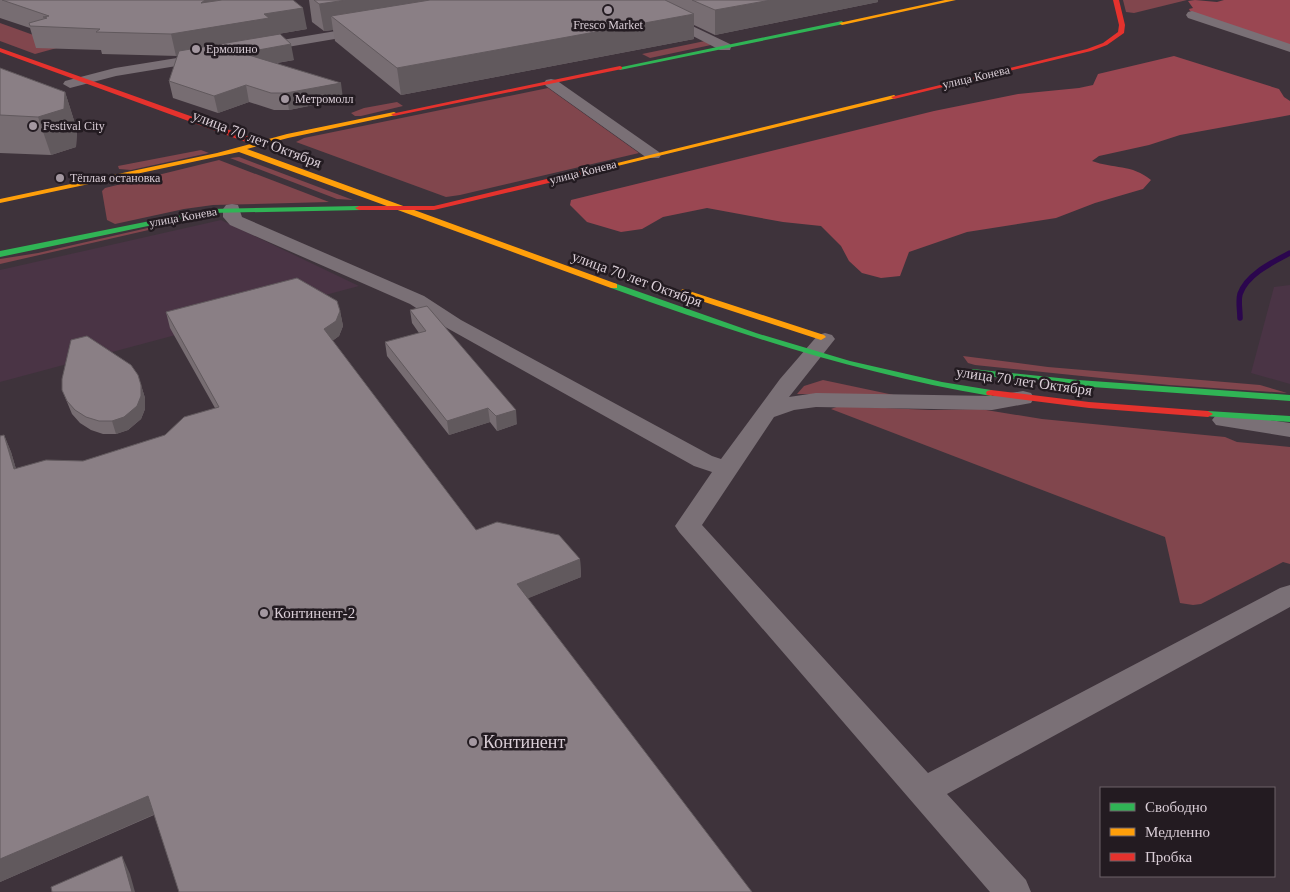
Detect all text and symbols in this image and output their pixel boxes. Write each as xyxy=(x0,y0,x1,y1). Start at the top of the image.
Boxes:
marker: Fresco Market xyxy=(602,4,614,16)
place label: Fresco Market xyxy=(573,18,643,32)
place label: Ермолино xyxy=(206,42,257,56)
marker: Ермолино xyxy=(190,43,202,55)
street label: улица Конева xyxy=(941,62,1012,92)
place label: Метромолл xyxy=(295,92,353,106)
marker: Метромолл xyxy=(279,93,291,105)
street label: улица 70 лет Октября xyxy=(190,107,324,171)
place label: Festival City xyxy=(43,119,105,133)
marker: Festival City xyxy=(27,120,39,132)
street label: улица Конева xyxy=(548,157,619,187)
place label: Тёплая остановка xyxy=(70,171,161,185)
marker: Тёплая остановка xyxy=(54,172,66,184)
street label: улица Конева xyxy=(148,204,219,230)
street label: улица 70 лет Октября xyxy=(570,248,704,310)
street label: улица 70 лет Октября xyxy=(955,364,1093,398)
place label: Континент-2 xyxy=(274,605,355,621)
marker: Континент-2 xyxy=(258,607,270,619)
place label: Континент xyxy=(483,732,565,752)
marker: Континент xyxy=(467,736,479,748)
legend xyxy=(1100,787,1275,877)
text: Свободно xyxy=(1145,799,1207,815)
text: Медленно xyxy=(1145,824,1210,840)
text: Пробка xyxy=(1145,849,1193,865)

